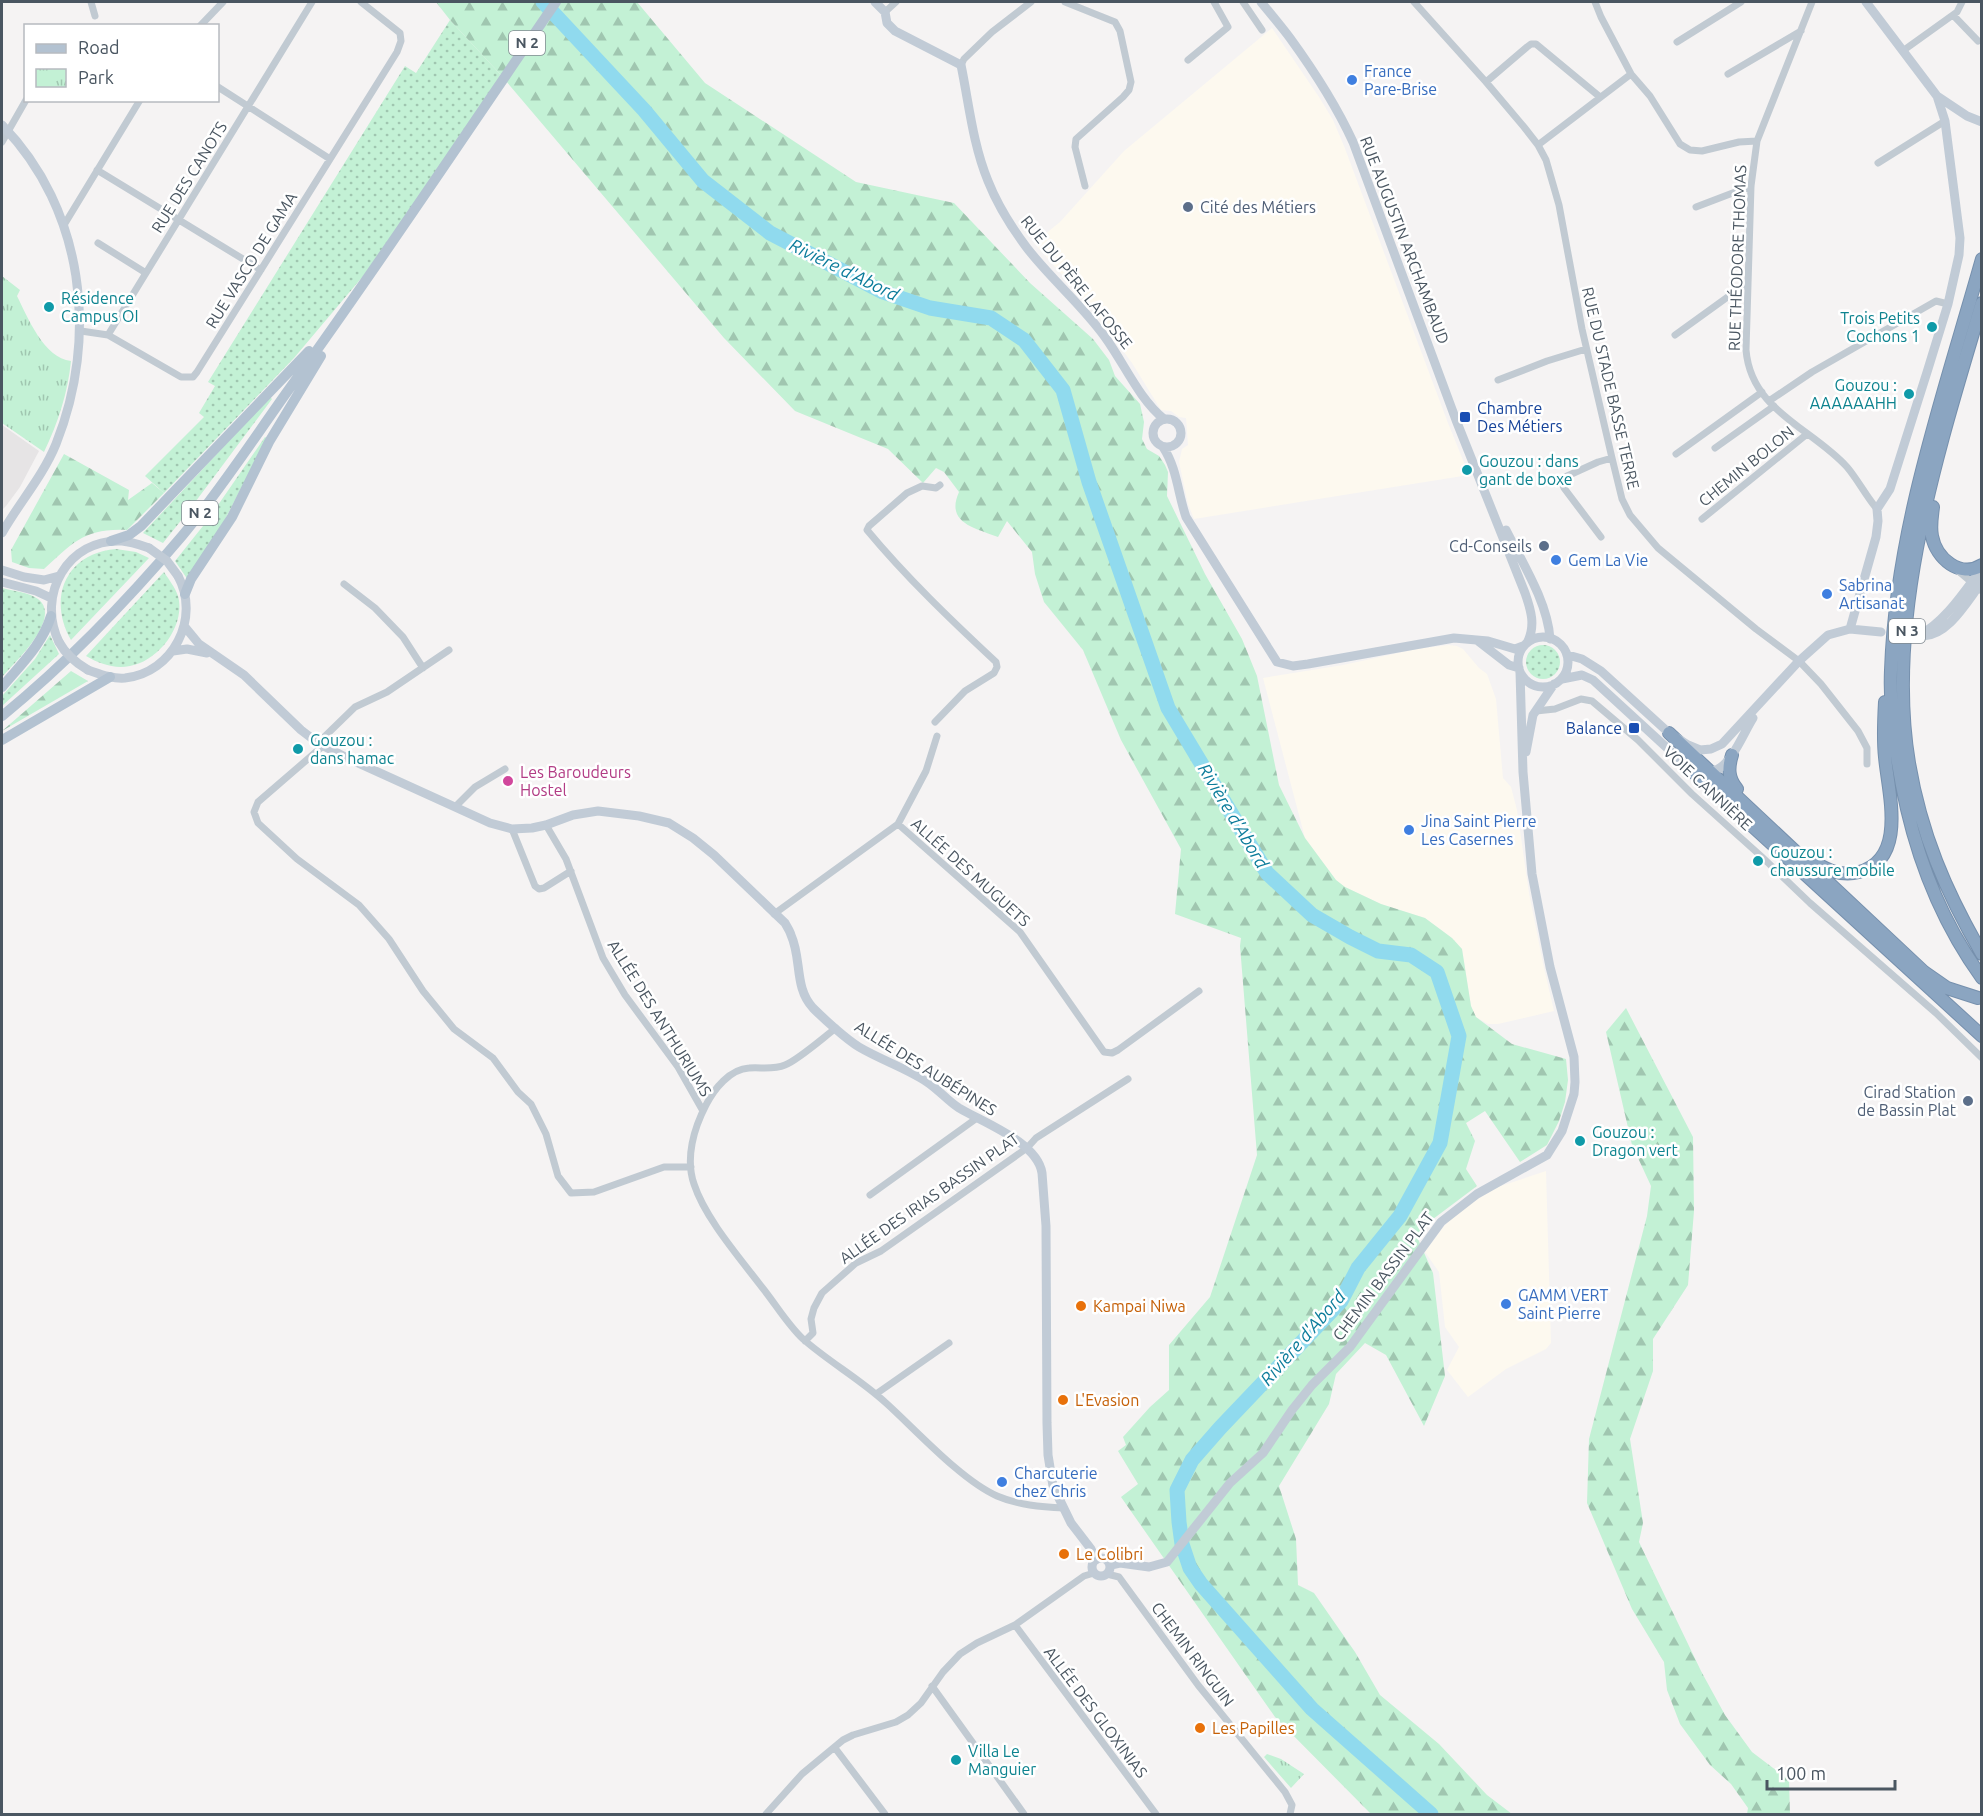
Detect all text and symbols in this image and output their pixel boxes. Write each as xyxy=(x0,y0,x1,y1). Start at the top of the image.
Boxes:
legend xyxy=(24,24,219,102)
road number: N 2 xyxy=(509,31,545,55)
text: Road xyxy=(78,37,120,57)
place label: France Pare-Brise xyxy=(1364,62,1437,98)
text: Park xyxy=(78,67,114,87)
marker: France Pare-Brise xyxy=(1345,73,1359,87)
street label: RUE DES CANOTS xyxy=(148,118,230,236)
street label: RUE AUGUSTIN ARCHAMBAUD xyxy=(1357,134,1453,346)
street label: RUE THÉODORE THOMAS xyxy=(1723,164,1749,351)
street label: RUE VASCO DE GAMA xyxy=(202,188,301,331)
place label: Cité des Métiers xyxy=(1200,198,1316,216)
marker: Cité des Métiers xyxy=(1181,200,1195,214)
street label: RUE DU PÈRE LAFOSSE xyxy=(1018,211,1138,352)
water label: Rivière d'Abord xyxy=(787,234,903,305)
street label: RUE DU STADE BASSE TERRE xyxy=(1579,285,1643,491)
place label: Résidence Campus OI xyxy=(61,289,138,325)
marker: Résidence Campus OI xyxy=(42,300,56,314)
place label: Trois Petits Cochons 1 xyxy=(1840,309,1920,345)
marker: Trois Petits Cochons 1 xyxy=(1925,320,1939,334)
place label: Gouzou : AAAAAAHH xyxy=(1810,376,1897,412)
marker: Gouzou : AAAAAAHH xyxy=(1902,387,1916,401)
place label: Chambre Des Métiers xyxy=(1477,399,1563,435)
marker: Chambre Des Métiers xyxy=(1458,410,1472,424)
street label: CHEMIN BOLON xyxy=(1695,422,1797,510)
place label: Gouzou : dans gant de boxe xyxy=(1479,452,1579,488)
marker: Gouzou : dans gant de boxe xyxy=(1460,463,1474,477)
road number: N 2 xyxy=(182,501,218,525)
place label: Cd-Conseils xyxy=(1449,537,1532,555)
marker: Cd-Conseils xyxy=(1537,539,1551,553)
place label: Gem La Vie xyxy=(1568,551,1648,569)
marker: Gem La Vie xyxy=(1549,553,1563,567)
place label: Sabrina Artisanat xyxy=(1839,576,1905,612)
marker: Sabrina Artisanat xyxy=(1820,587,1834,601)
road number: N 3 xyxy=(1889,619,1925,643)
place label: Balance xyxy=(1566,719,1622,737)
marker: Balance xyxy=(1627,721,1641,735)
place label: Gouzou : dans hamac xyxy=(310,731,395,767)
street label: VOIE CANNIÈRE xyxy=(1660,741,1757,834)
marker: Gouzou : dans hamac xyxy=(291,742,305,756)
water label: Rivière d'Abord xyxy=(1195,759,1274,872)
place label: Les Baroudeurs Hostel xyxy=(520,763,631,799)
marker: Les Baroudeurs Hostel xyxy=(501,774,515,788)
place label: Jina Saint Pierre Les Casernes xyxy=(1421,812,1537,848)
street label: ALLÉE DES MUGUETS xyxy=(908,813,1035,930)
marker: Jina Saint Pierre Les Casernes xyxy=(1402,823,1416,837)
place label: Gouzou : chaussure mobile xyxy=(1770,843,1895,879)
marker: Gouzou : chaussure mobile xyxy=(1751,854,1765,868)
street label: ALLÉE DES ANTHURIUMS xyxy=(604,936,717,1099)
street label: ALLÉE DES AUBÉPINES xyxy=(852,1015,1001,1119)
place label: Cirad Station de Bassin Plat xyxy=(1857,1083,1957,1119)
marker: Cirad Station de Bassin Plat xyxy=(1961,1094,1975,1108)
place label: Gouzou : Dragon vert xyxy=(1592,1123,1679,1159)
street label: ALLÉE DES IRIAS BASSIN PLAT xyxy=(835,1127,1022,1267)
marker: Gouzou : Dragon vert xyxy=(1573,1134,1587,1148)
street label: CHEMIN BASSIN PLAT xyxy=(1329,1208,1437,1344)
water label: Rivière d'Abord xyxy=(1256,1285,1349,1389)
place label: GAMM VERT Saint Pierre xyxy=(1518,1286,1609,1322)
place label: Kampai Niwa xyxy=(1093,1297,1186,1315)
marker: GAMM VERT Saint Pierre xyxy=(1499,1297,1513,1311)
marker: Kampai Niwa xyxy=(1074,1299,1088,1313)
place label: L'Evasion xyxy=(1075,1391,1139,1409)
marker: L'Evasion xyxy=(1056,1393,1070,1407)
place label: Charcuterie chez Chris xyxy=(1014,1464,1098,1500)
marker: Charcuterie chez Chris xyxy=(995,1475,1009,1489)
place label: Le Colibri xyxy=(1076,1545,1143,1563)
marker: Le Colibri xyxy=(1057,1547,1071,1561)
street label: CHEMIN RINGUIN xyxy=(1148,1598,1238,1710)
street label: ALLÉE DES GLOXINIAS xyxy=(1041,1642,1153,1781)
place label: Les Papilles xyxy=(1212,1719,1295,1737)
marker: Les Papilles xyxy=(1193,1721,1207,1735)
place label: Villa Le Manguier xyxy=(968,1742,1036,1778)
marker: Villa Le Manguier xyxy=(949,1753,963,1767)
scale bar xyxy=(1767,1753,1894,1791)
text: 100 m xyxy=(1776,1763,1826,1783)

